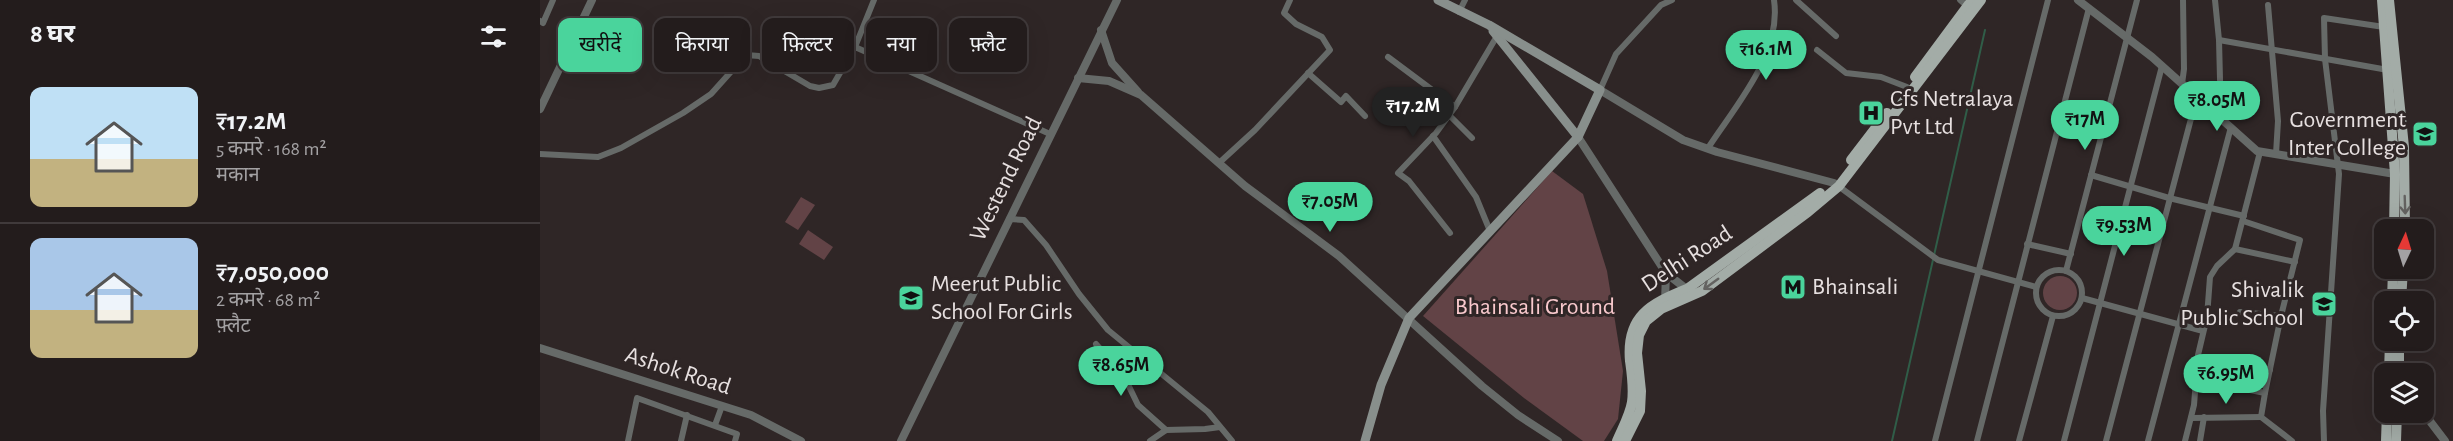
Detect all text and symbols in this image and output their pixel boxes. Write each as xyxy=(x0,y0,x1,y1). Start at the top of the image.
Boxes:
chip: खरीदें xyxy=(558,18,642,72)
chip: किराया xyxy=(654,18,750,72)
chip: फ़िल्टर xyxy=(762,18,854,72)
chip: नया xyxy=(866,18,937,72)
chip: फ़्लैट xyxy=(949,18,1027,72)
icon: filters xyxy=(477,20,510,53)
text: 8 घर xyxy=(30,21,75,47)
pin: ₹16.1M xyxy=(1717,30,1815,81)
text: ₹16.1M xyxy=(1740,39,1792,59)
pin: ₹8.05M xyxy=(2168,81,2266,132)
pin: ₹17.2M xyxy=(1364,87,1462,138)
place label: Cfs Netralaya Pvt Ltd xyxy=(1890,87,2013,139)
text: ₹8.05M xyxy=(2188,90,2246,110)
text: ₹17.2M xyxy=(1386,96,1440,116)
hospital icon: Cfs Netralaya Pvt Ltd xyxy=(1856,98,1886,128)
pin: ₹17M xyxy=(2049,100,2121,151)
text: ₹17.2M xyxy=(216,108,286,134)
place label: Government Inter College xyxy=(2288,108,2406,160)
text: ₹17M xyxy=(2065,109,2105,129)
icon: home xyxy=(78,111,150,183)
street label: Westend Road xyxy=(966,113,1046,245)
school or university icon: Government Inter College xyxy=(2410,119,2440,149)
text: 5 कमरे · 168 m² xyxy=(216,139,326,159)
text: मकान xyxy=(216,165,260,185)
pin: ₹7.05M xyxy=(1281,182,1379,233)
text: ₹7.05M xyxy=(1302,191,1358,211)
one-way arrow xyxy=(2399,194,2411,214)
pin: ₹9.53M xyxy=(2075,206,2173,257)
text: ₹9.53M xyxy=(2096,215,2152,235)
north arrow xyxy=(2374,219,2434,279)
map controls xyxy=(2374,219,2434,423)
street label: Delhi Road xyxy=(1637,221,1737,297)
text: ₹7,050,000 xyxy=(216,259,329,285)
icon: home xyxy=(78,262,150,334)
place label: Meerut Public School For Girls xyxy=(931,272,1073,324)
metro station icon: Bhainsali xyxy=(1778,272,1808,302)
place label: Bhainsali xyxy=(1812,275,1898,299)
one-way arrow xyxy=(1704,278,1720,290)
place label: Shivalik Public School xyxy=(2180,278,2304,330)
school or university icon: Meerut Public School For Girls xyxy=(896,283,926,313)
school or university icon: Shivalik Public School xyxy=(2309,289,2339,319)
text: 2 कमरे · 68 m² xyxy=(216,290,320,310)
button: locate xyxy=(2374,291,2434,351)
park label: Bhainsali Ground xyxy=(1455,295,1615,319)
text: फ़्लैट xyxy=(216,316,251,336)
street label: Ashok Road xyxy=(622,343,734,399)
pin: ₹8.65M xyxy=(1072,346,1170,397)
pin: ₹6.95M xyxy=(2177,354,2275,405)
text: ₹8.65M xyxy=(1092,355,1150,375)
text: ₹6.95M xyxy=(2198,363,2254,383)
button: layers xyxy=(2374,363,2434,423)

